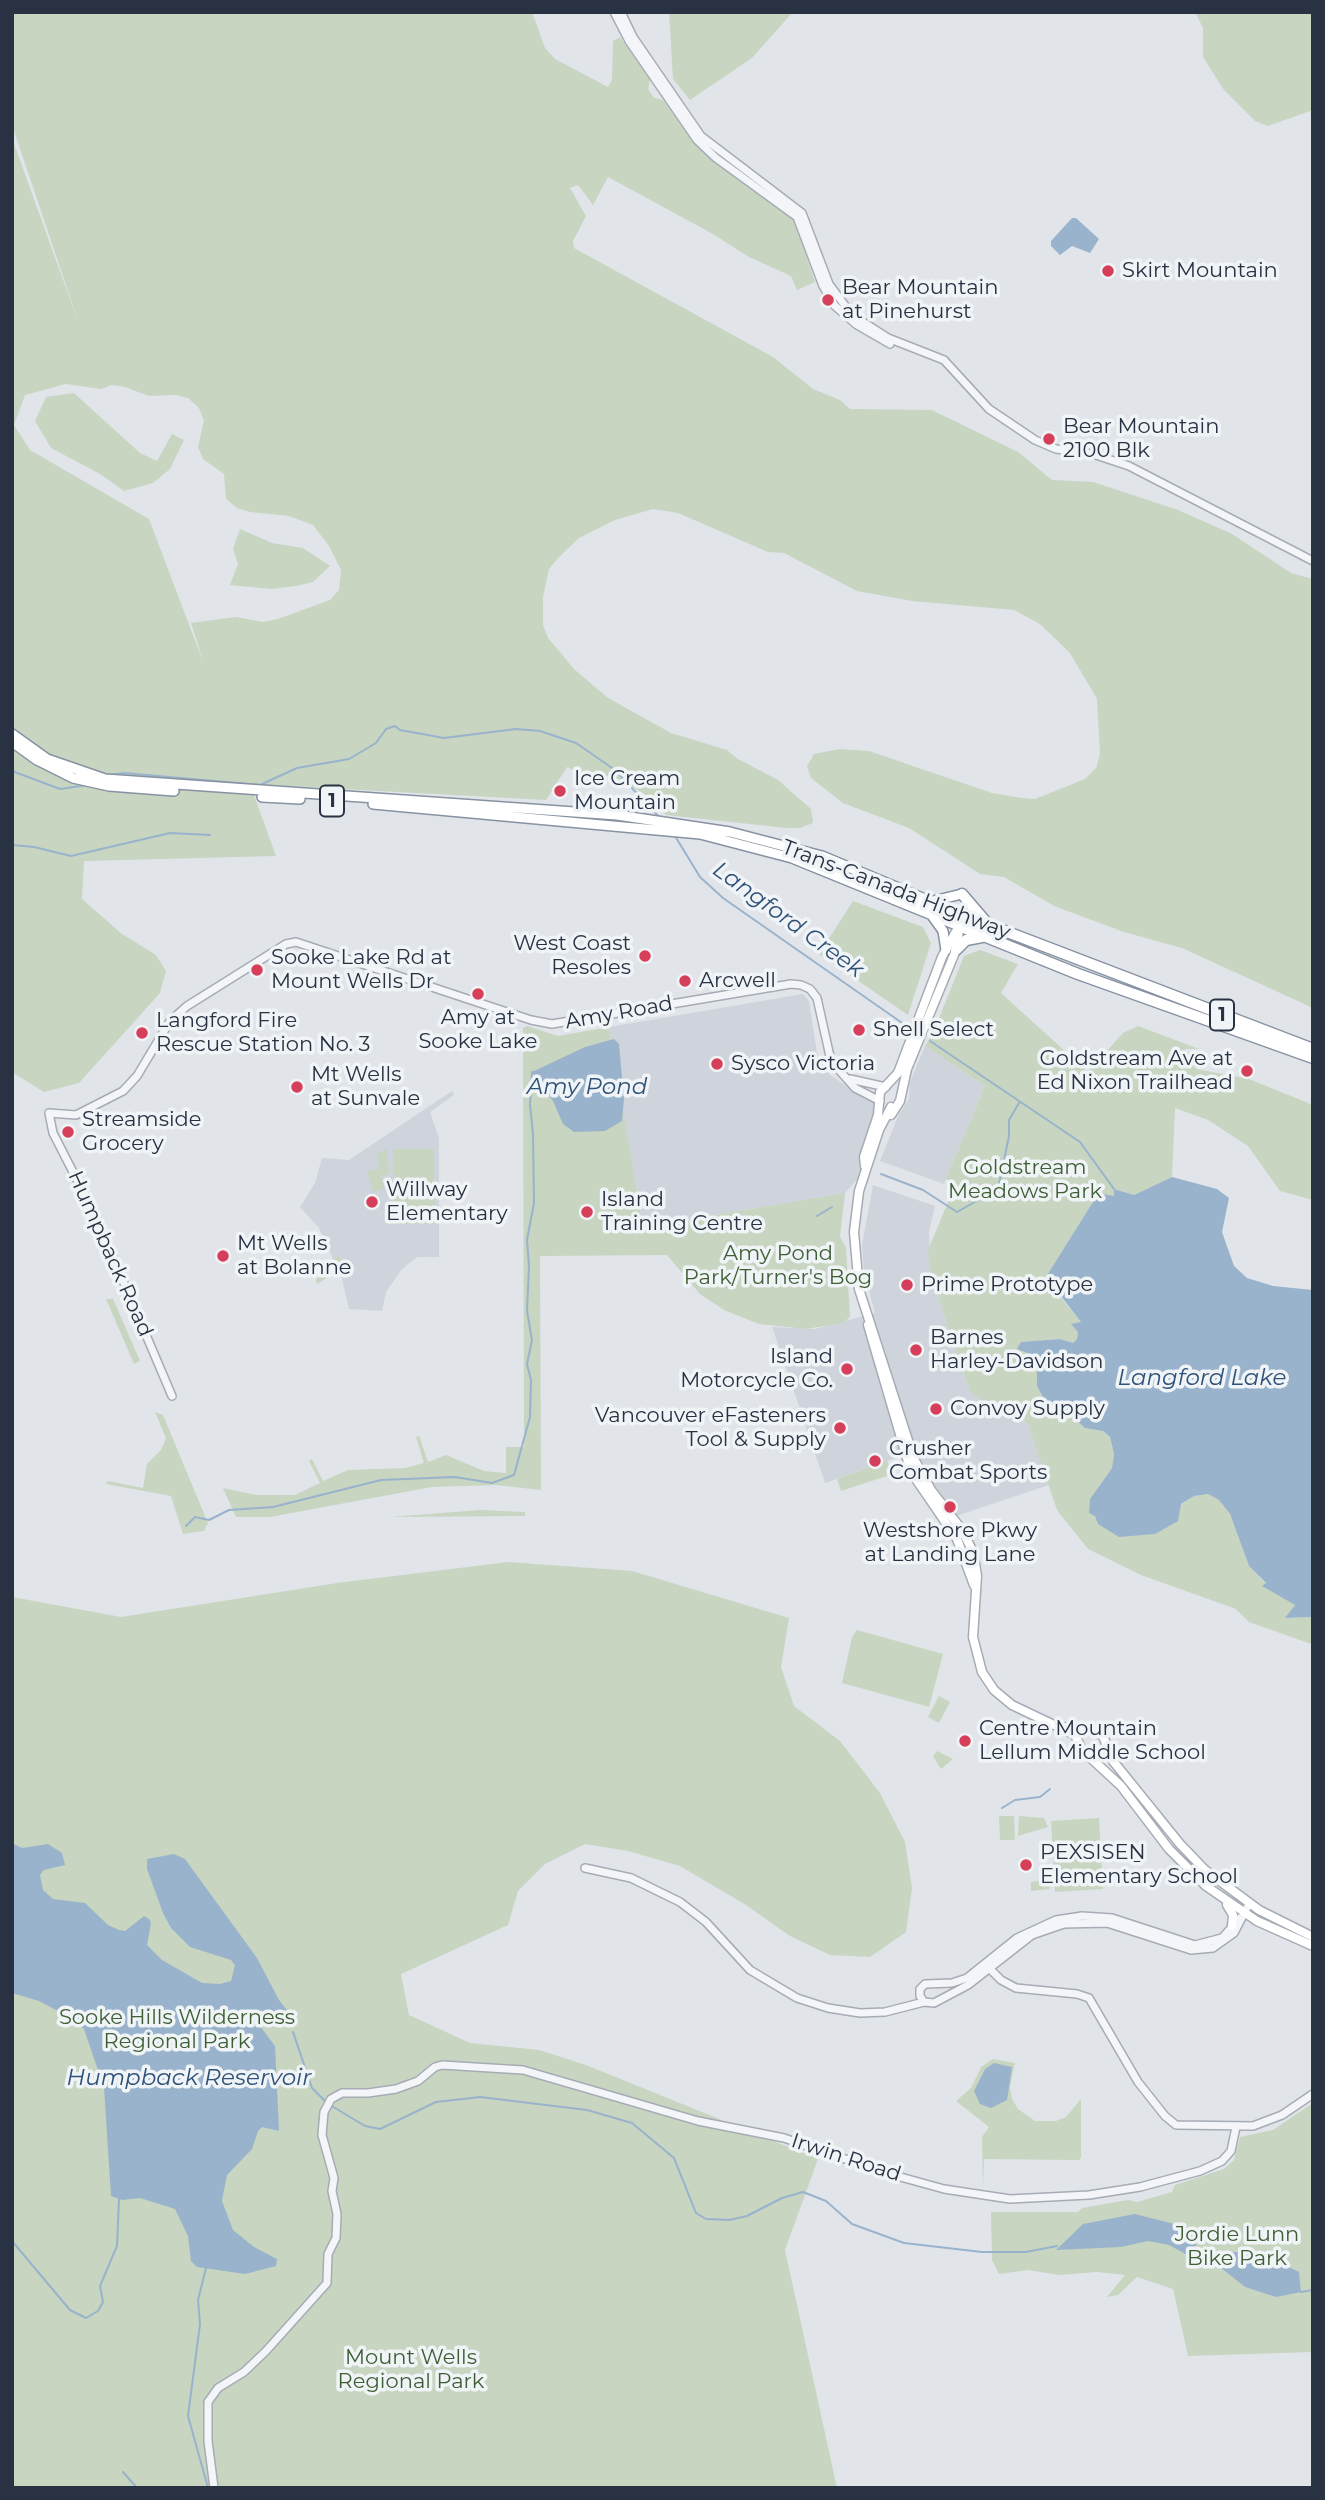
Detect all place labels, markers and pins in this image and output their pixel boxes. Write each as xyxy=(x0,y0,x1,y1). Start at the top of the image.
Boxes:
place label: Skirt Mountain xyxy=(1122,258,1278,284)
marker: Skirt Mountain xyxy=(1100,263,1116,279)
place label: Bear Mountain at Pinehurst xyxy=(842,275,998,325)
marker: Bear Mountain at Pinehurst xyxy=(820,292,836,308)
place label: Bear Mountain 2100 Blk xyxy=(1063,414,1219,464)
marker: Bear Mountain 2100 Blk xyxy=(1041,431,1057,447)
place label: Ice Cream Mountain xyxy=(574,766,680,816)
marker: Ice Cream Mountain xyxy=(552,783,568,799)
place label: West Coast Resoles xyxy=(513,931,631,981)
place label: Sooke Lake Rd at Mount Wells Dr xyxy=(271,945,451,995)
marker: West Coast Resoles xyxy=(637,948,653,964)
marker: Sooke Lake Rd at Mount Wells Dr xyxy=(249,962,265,978)
place label: Arcwell xyxy=(699,968,776,994)
marker: Arcwell xyxy=(677,973,693,989)
marker: Amy at Sooke Lake xyxy=(470,986,486,1002)
place label: Amy at Sooke Lake xyxy=(418,1005,538,1055)
place label: Langford Fire Rescue Station No. 3 xyxy=(156,1008,370,1058)
place label: Shell Select xyxy=(873,1017,994,1043)
marker: Shell Select xyxy=(851,1022,867,1038)
marker: Langford Fire Rescue Station No. 3 xyxy=(134,1025,150,1041)
place label: Goldstream Ave at Ed Nixon Trailhead xyxy=(1037,1046,1233,1096)
place label: Sysco Victoria xyxy=(731,1051,875,1077)
marker: Sysco Victoria xyxy=(709,1056,725,1072)
place label: Mt Wells at Sunvale xyxy=(311,1062,420,1112)
marker: Goldstream Ave at Ed Nixon Trailhead xyxy=(1239,1063,1255,1079)
marker: Mt Wells at Sunvale xyxy=(289,1079,305,1095)
place label: Streamside Grocery xyxy=(82,1107,201,1157)
marker: Streamside Grocery xyxy=(60,1124,76,1140)
place label: Willway Elementary xyxy=(386,1177,508,1227)
place label: Island Training Centre xyxy=(601,1187,763,1237)
marker: Willway Elementary xyxy=(364,1194,380,1210)
marker: Island Training Centre xyxy=(579,1204,595,1220)
place label: Mt Wells at Bolanne xyxy=(237,1231,352,1281)
marker: Mt Wells at Bolanne xyxy=(215,1248,231,1264)
place label: Prime Prototype xyxy=(921,1272,1093,1298)
marker: Prime Prototype xyxy=(899,1277,915,1293)
place label: Barnes Harley-Davidson xyxy=(930,1325,1103,1375)
marker: Barnes Harley-Davidson xyxy=(908,1342,924,1358)
place label: Island Motorcycle Co. xyxy=(680,1344,833,1394)
marker: Island Motorcycle Co. xyxy=(839,1361,855,1377)
place label: Convoy Supply xyxy=(950,1396,1105,1422)
marker: Convoy Supply xyxy=(928,1401,944,1417)
place label: Vancouver eFasteners Tool & Supply xyxy=(595,1403,826,1453)
marker: Vancouver eFasteners Tool & Supply xyxy=(832,1420,848,1436)
place label: Crusher Combat Sports xyxy=(889,1436,1047,1486)
marker: Crusher Combat Sports xyxy=(867,1453,883,1469)
marker: Westshore Pkwy at Landing Lane xyxy=(942,1499,958,1515)
place label: Westshore Pkwy at Landing Lane xyxy=(863,1518,1037,1568)
place label: Centre Mountain Lellum Middle School xyxy=(979,1716,1206,1766)
marker: Centre Mountain Lellum Middle School xyxy=(957,1733,973,1749)
place label: PEXSISEṈ Elementary School xyxy=(1040,1840,1238,1890)
marker: PEXSISEṈ Elementary School xyxy=(1018,1857,1034,1873)

